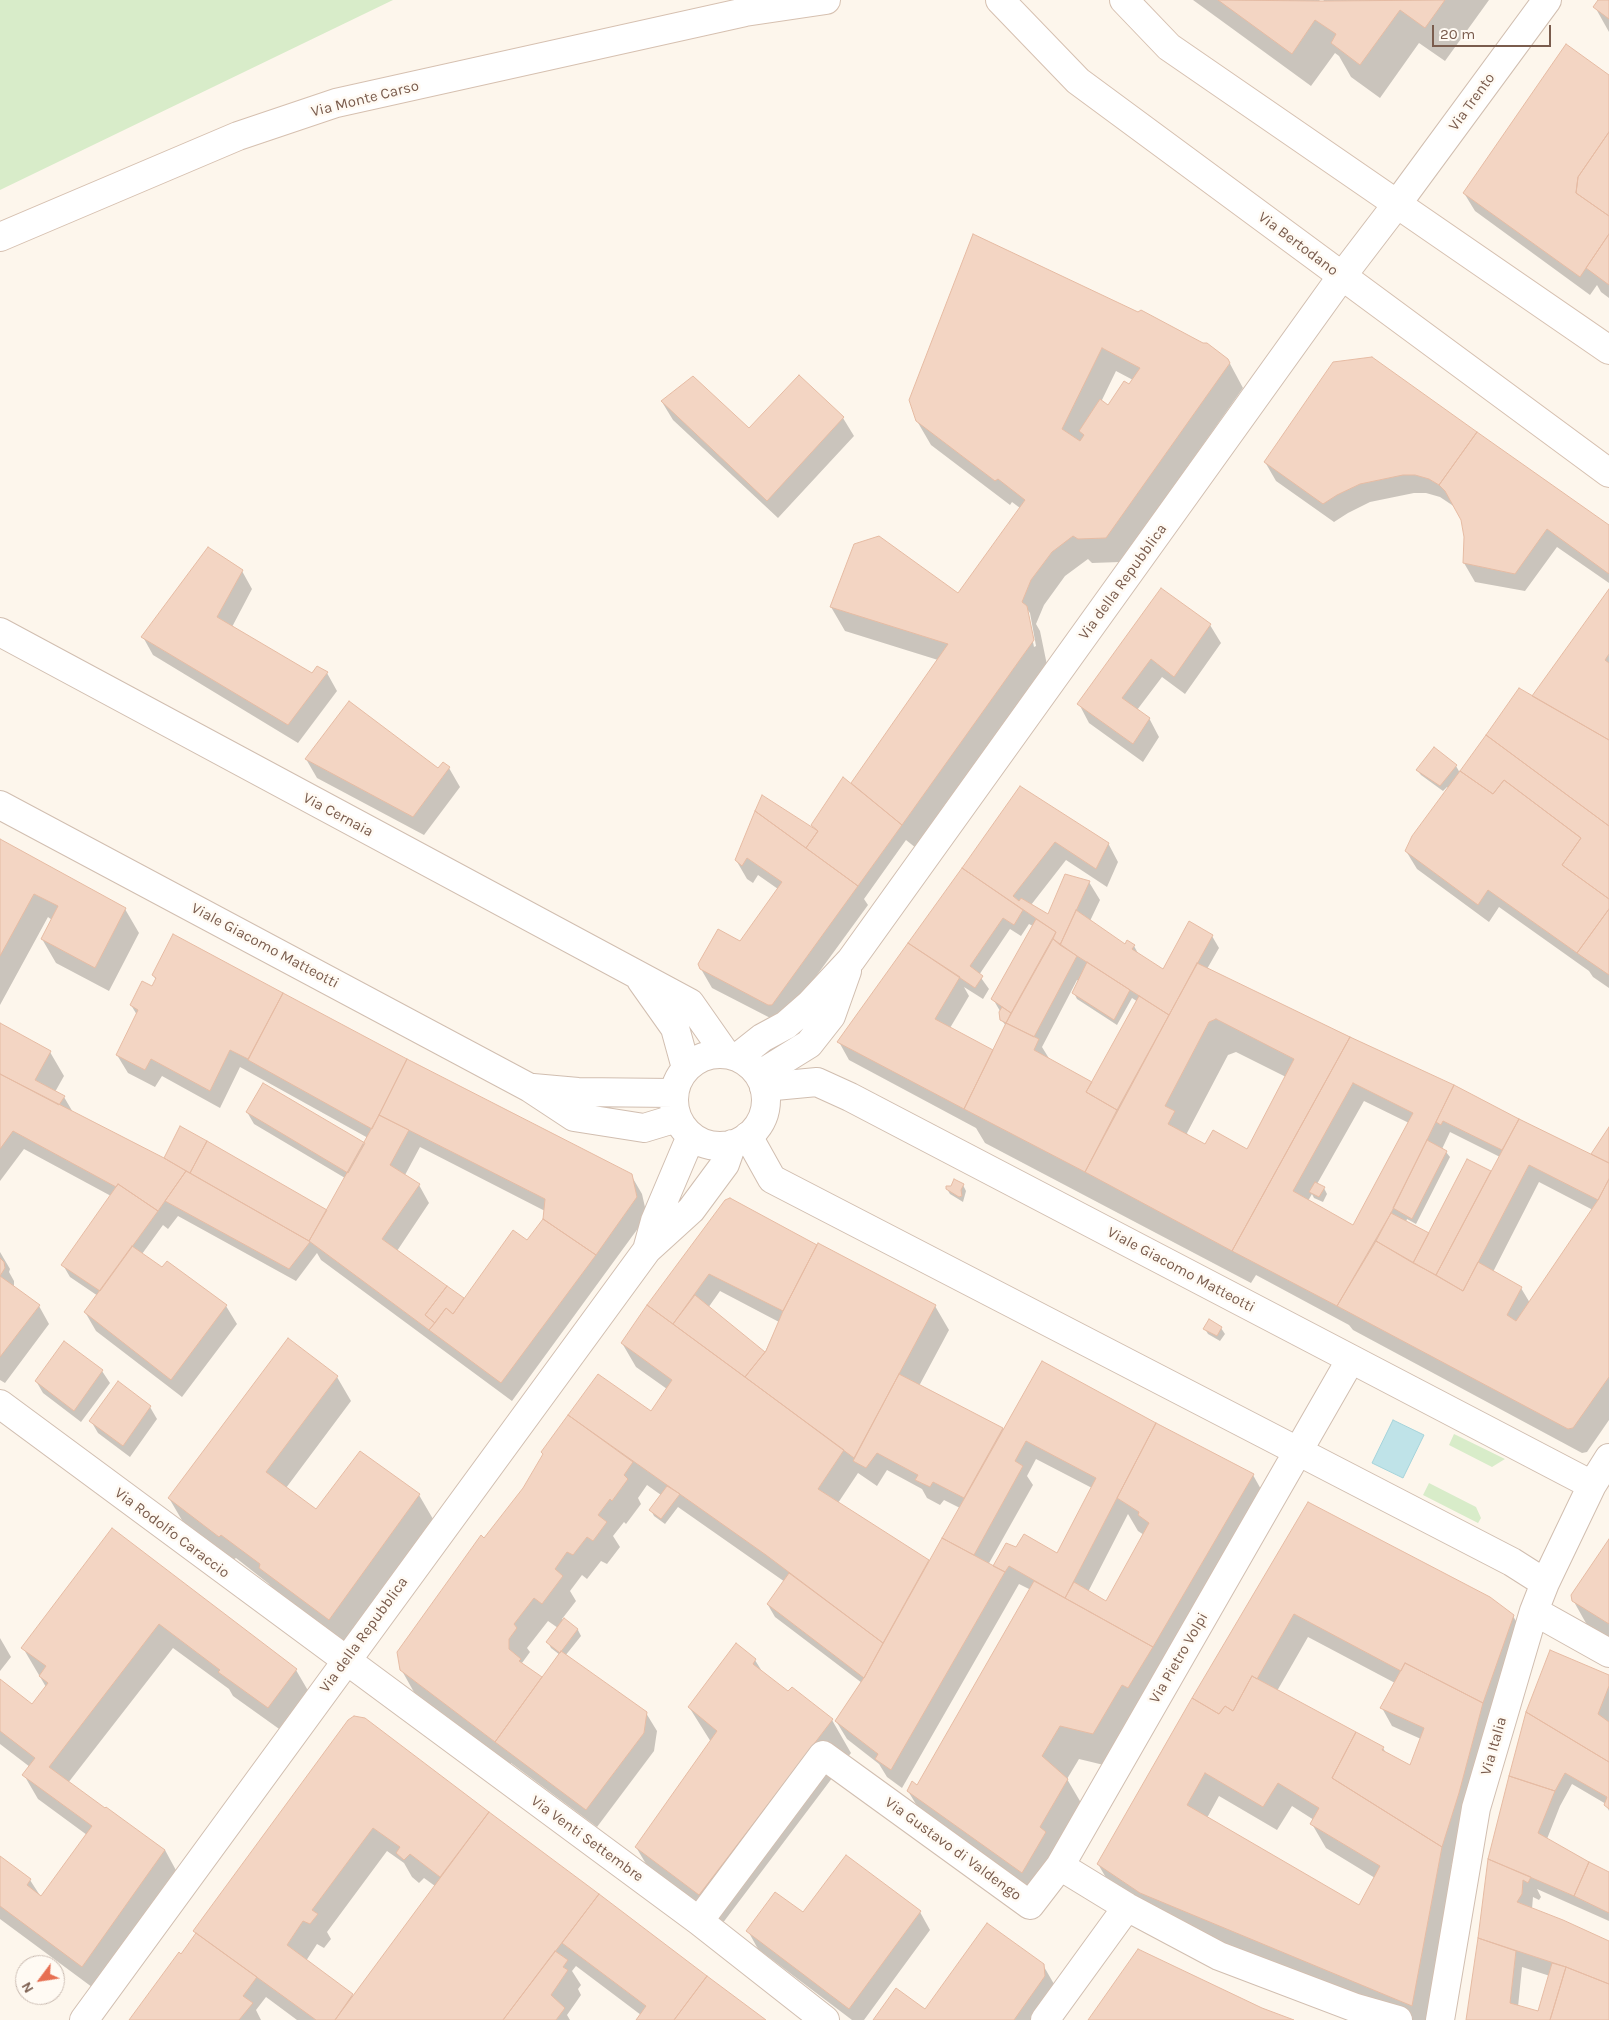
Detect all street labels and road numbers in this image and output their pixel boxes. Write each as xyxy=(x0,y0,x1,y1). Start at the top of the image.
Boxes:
street label: Via Trento xyxy=(1445,70,1499,134)
street label: Via Monte Carso xyxy=(309,77,421,121)
street label: Via Bertodano xyxy=(1254,208,1342,280)
street label: Via della Repubblica xyxy=(1075,521,1171,643)
street label: Via Cernaia xyxy=(300,789,376,841)
street label: Viale Giacomo Matteotti xyxy=(188,899,342,993)
street label: Viale Giacomo Matteotti xyxy=(1104,1223,1258,1317)
street label: Via Rodolfo Caraccio xyxy=(111,1484,233,1582)
street label: Via della Repubblica xyxy=(316,1574,412,1696)
street label: Via Pietro Volpi xyxy=(1146,1609,1212,1707)
street label: Via Italia xyxy=(1477,1715,1511,1777)
street label: Via Venti Settembre xyxy=(527,1792,647,1886)
street label: Via Gustavo di Valdengo xyxy=(881,1793,1025,1905)

